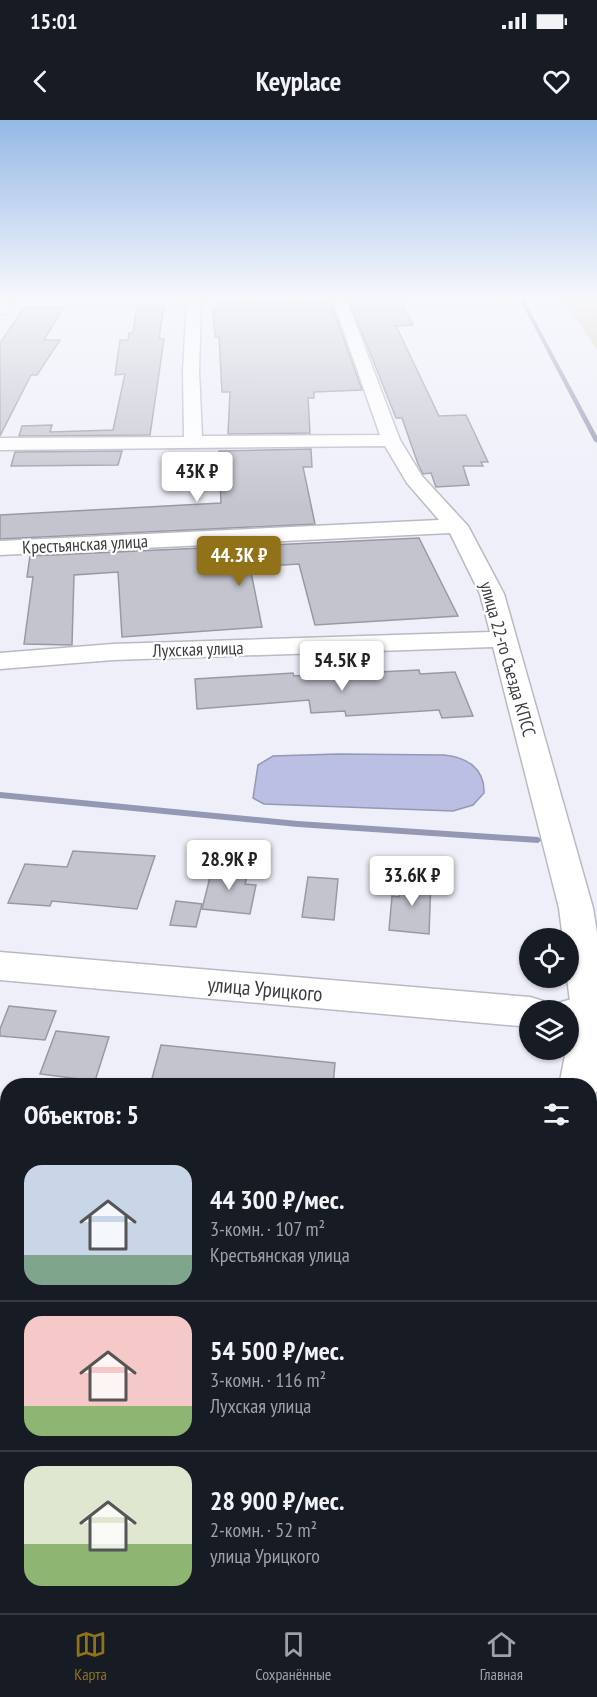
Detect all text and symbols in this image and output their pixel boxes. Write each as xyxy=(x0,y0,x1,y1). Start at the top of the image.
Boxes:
text: 15:01 xyxy=(30,7,78,35)
text: Keyplace xyxy=(256,64,341,98)
icon: back xyxy=(24,65,57,98)
icon: heart xyxy=(540,65,573,98)
pin: 43K ₽ xyxy=(155,452,239,503)
text: 43K ₽ xyxy=(176,458,218,484)
street label: Крестьянская улица xyxy=(22,529,148,559)
pin: 44.3K ₽ xyxy=(184,536,294,587)
text: 44.3K ₽ xyxy=(211,542,267,568)
street label: улица 22-го Съезда КПСС xyxy=(475,579,541,739)
street label: Лухская улица xyxy=(151,636,244,662)
pin: 54.5K ₽ xyxy=(287,641,397,692)
text: 54.5K ₽ xyxy=(314,647,370,673)
pin: 28.9K ₽ xyxy=(174,840,284,891)
text: 28.9K ₽ xyxy=(201,846,257,872)
pin: 33.6K ₽ xyxy=(357,856,467,907)
text: 33.6K ₽ xyxy=(384,862,440,888)
map controls xyxy=(519,928,579,1060)
button: locate xyxy=(519,928,579,988)
street label: улица Урицкого xyxy=(206,971,324,1007)
button: layers xyxy=(519,1000,579,1060)
text: Объектов: 5 xyxy=(24,1098,139,1131)
icon: filters xyxy=(540,1098,573,1131)
text: 44 300 ₽/мес. xyxy=(210,1183,344,1216)
icon: home xyxy=(72,1189,144,1261)
text: 3-комн. · 107 m² xyxy=(210,1216,325,1242)
text: Крестьянская улица xyxy=(210,1242,350,1268)
text: 54 500 ₽/мес. xyxy=(210,1334,344,1367)
icon: home xyxy=(72,1340,144,1412)
text: 3-комн. · 116 m² xyxy=(210,1367,326,1393)
text: Лухская улица xyxy=(210,1393,311,1419)
text: 28 900 ₽/мес. xyxy=(210,1484,344,1517)
icon: home xyxy=(72,1490,144,1562)
text: 2-комн. · 52 m² xyxy=(210,1517,317,1543)
text: улица Урицкого xyxy=(210,1543,320,1569)
tab: Карта xyxy=(74,1628,107,1684)
tab: Сохранённые xyxy=(255,1628,331,1684)
tab: Главная xyxy=(480,1628,523,1684)

